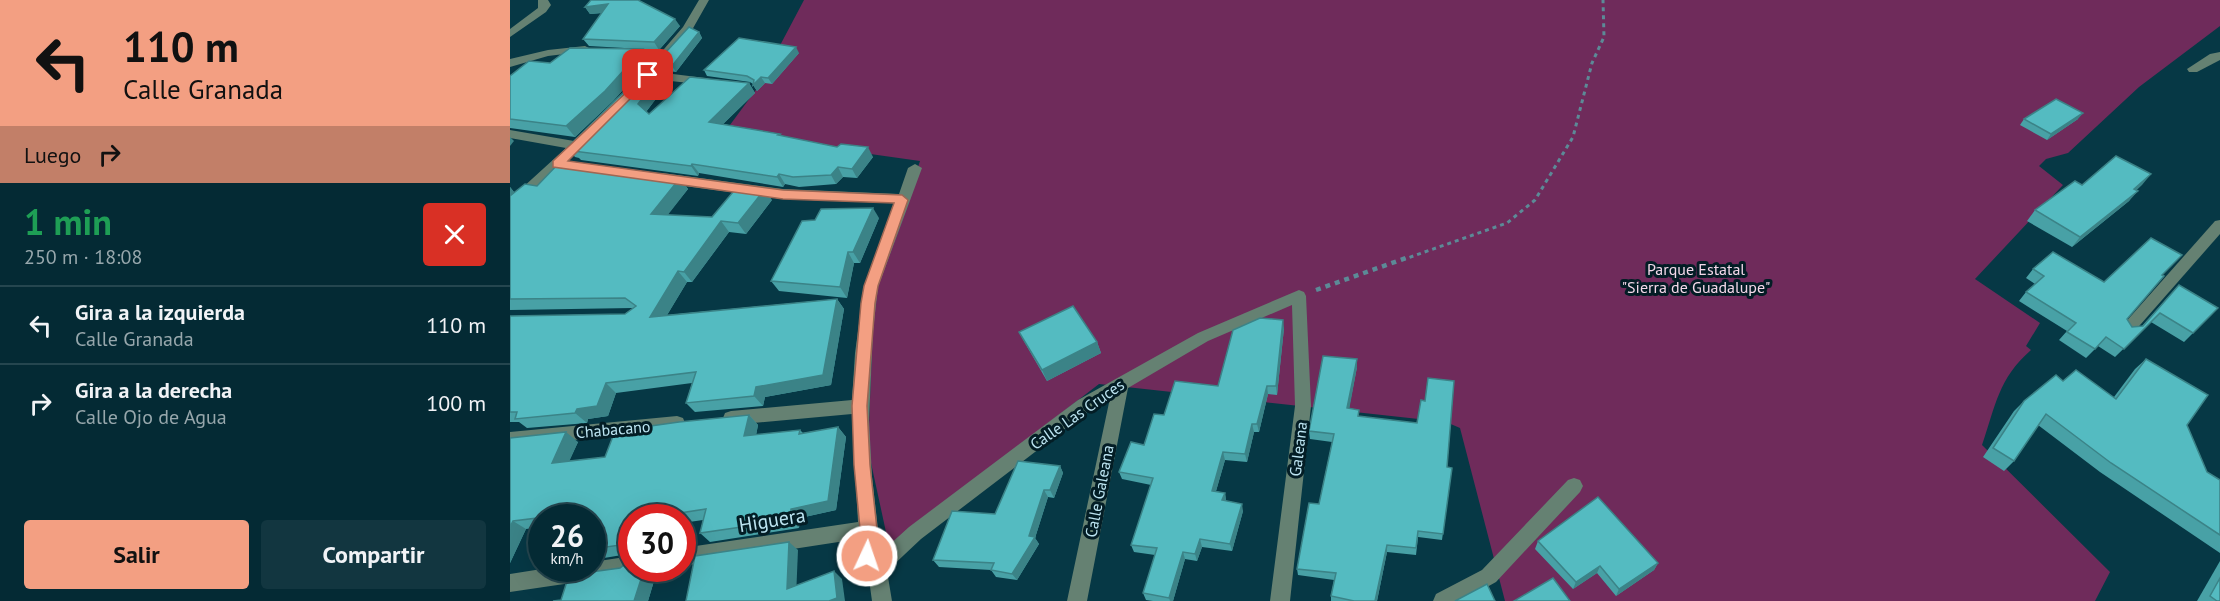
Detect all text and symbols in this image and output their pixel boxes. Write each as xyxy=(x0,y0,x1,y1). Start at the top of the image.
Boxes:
text: 110 m xyxy=(123,19,239,74)
icon: left xyxy=(24,24,102,102)
pin xyxy=(622,49,673,100)
icon: arrive xyxy=(631,58,664,91)
text: Calle Granada xyxy=(123,72,283,106)
icon: right xyxy=(93,138,126,171)
text: Luego xyxy=(24,141,81,169)
text: 1 min xyxy=(24,198,112,245)
button: close xyxy=(423,203,486,266)
text: 250 m · 18:08 xyxy=(24,244,142,270)
park label: Parque Estatal "Sierra de Guadalupe" xyxy=(1622,259,1770,297)
text: Gira a la izquierda xyxy=(75,298,245,326)
icon: left xyxy=(24,309,57,342)
text: 110 m xyxy=(426,311,486,339)
text: Calle Granada xyxy=(75,326,194,352)
street label: Calle Las Cruces xyxy=(1026,374,1128,454)
text: Gira a la derecha xyxy=(75,376,232,404)
icon: right xyxy=(24,387,57,420)
text: 100 m xyxy=(426,389,486,417)
text: Calle Ojo de Agua xyxy=(75,404,227,430)
street label: Chabacano xyxy=(575,416,651,442)
street label: Galeana xyxy=(1285,420,1311,478)
street label: Calle Galeana xyxy=(1080,443,1118,539)
street label: Higuera xyxy=(737,502,807,538)
speed limit sign: 30 xyxy=(618,504,696,582)
text: 26 xyxy=(550,516,584,555)
button: Salir xyxy=(24,520,249,589)
button: Compartir xyxy=(261,520,486,589)
position arrow xyxy=(835,524,899,588)
text: km/h xyxy=(551,549,583,568)

